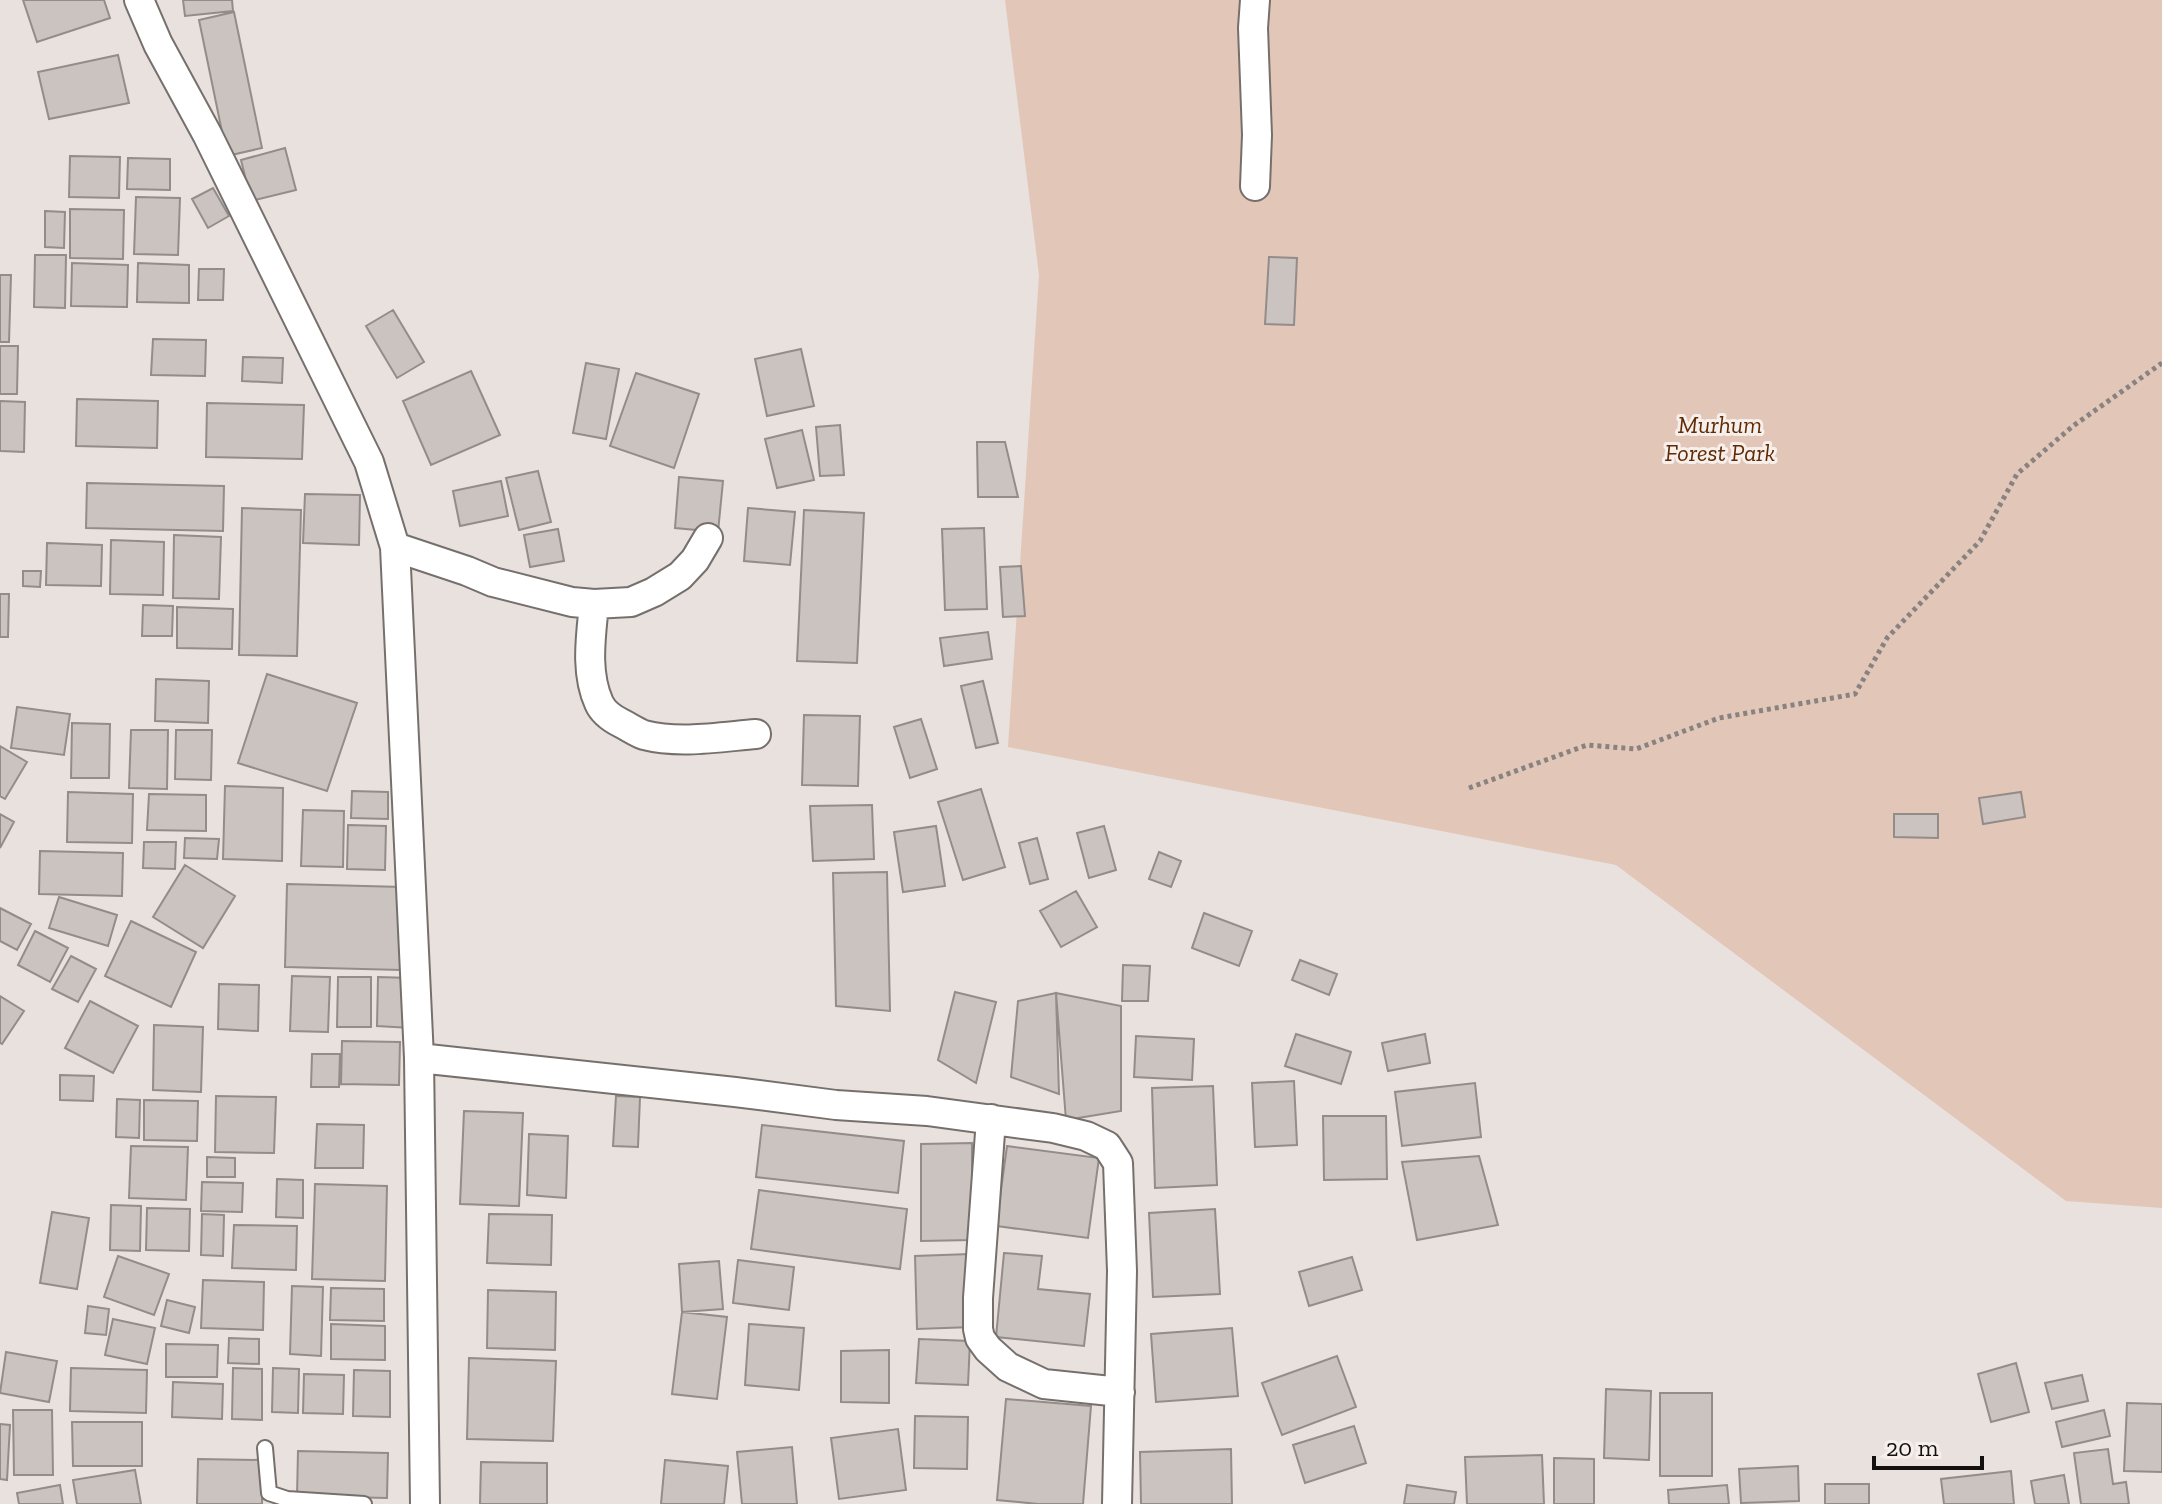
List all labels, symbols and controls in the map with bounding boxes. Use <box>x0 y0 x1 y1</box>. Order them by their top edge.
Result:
park label: Murhum Forest Park <box>1665 410 1776 467</box>
scale bar <box>1874 1420 1982 1470</box>
text: 20 m <box>1886 1433 1939 1462</box>

